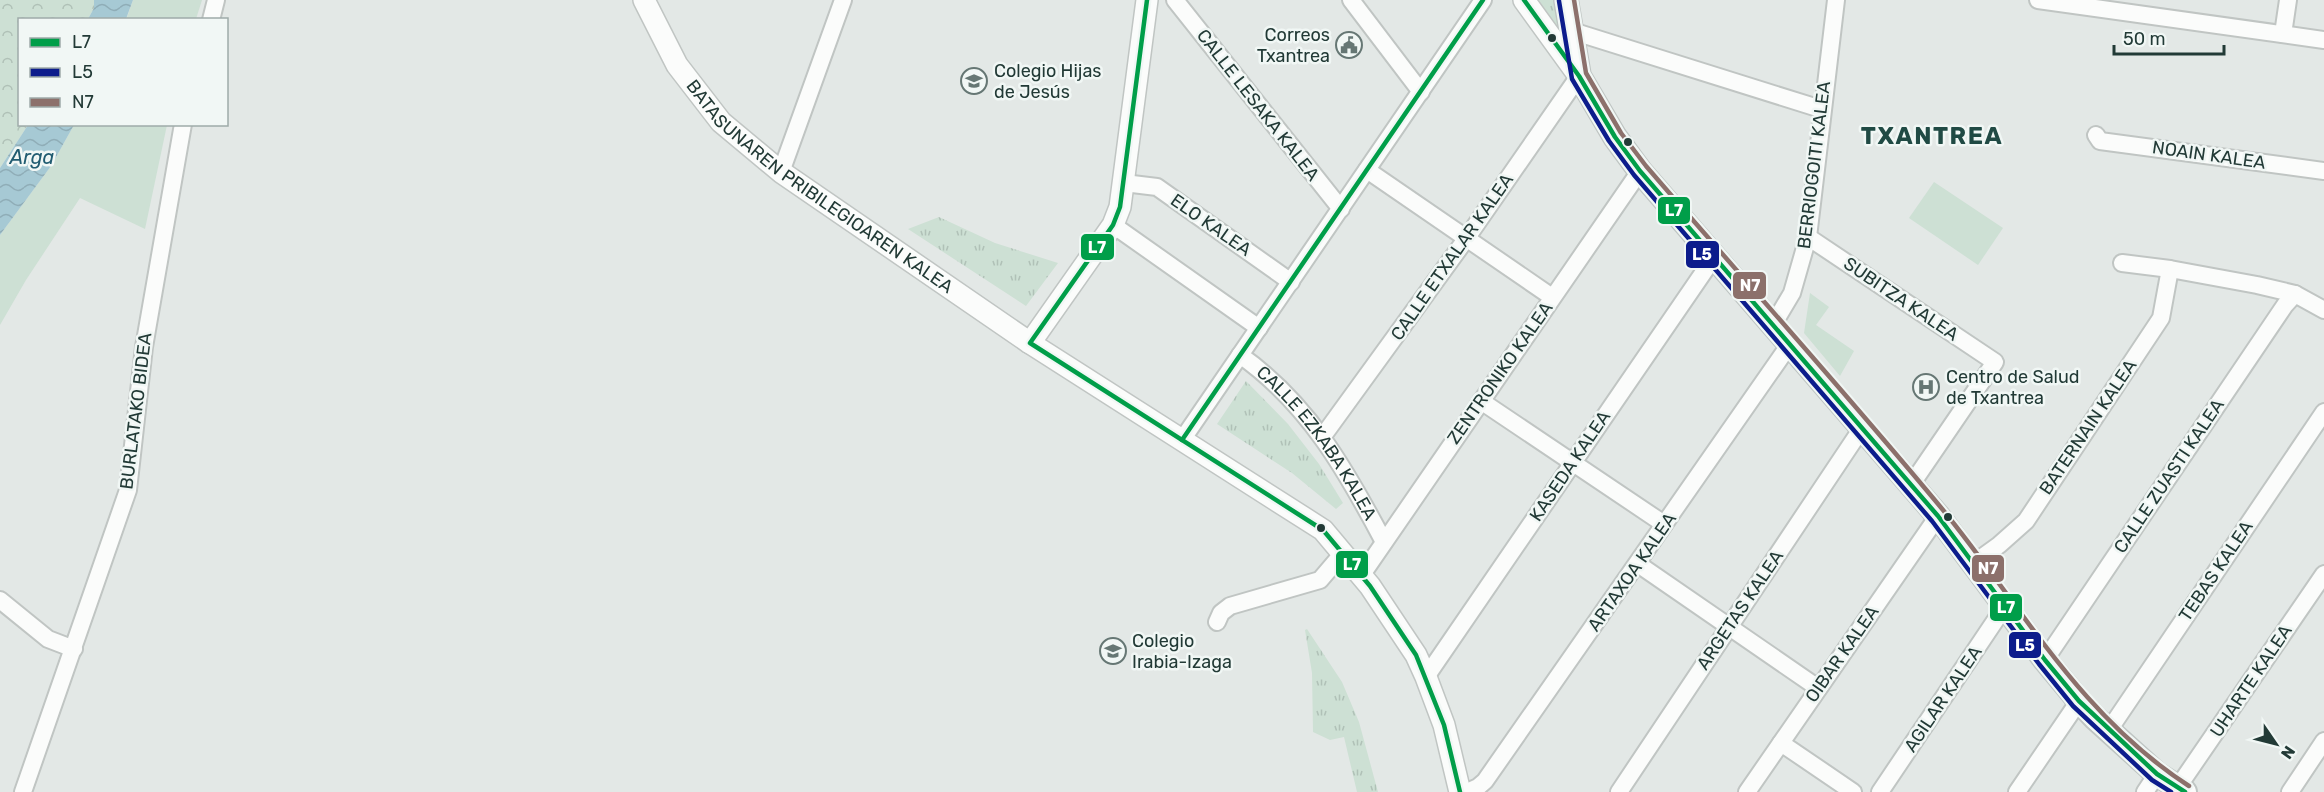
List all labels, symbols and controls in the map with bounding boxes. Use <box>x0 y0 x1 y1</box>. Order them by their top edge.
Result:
legend <box>18 18 228 126</box>
scale bar <box>2114 18 2224 56</box>
place label: Correos Txantrea <box>1257 24 1330 67</box>
street label: CALLE LESAKA KALEA <box>1192 25 1324 185</box>
text: 50 m <box>2123 28 2166 50</box>
public building icon: Correos Txantrea <box>1334 30 1364 60</box>
text: L7 <box>72 31 91 53</box>
unlabelled marker <box>1546 32 1558 44</box>
place label: Colegio Hijas de Jesús <box>994 60 1102 103</box>
text: L5 <box>72 61 93 83</box>
school or university icon: Colegio Hijas de Jesús <box>959 66 989 96</box>
street label: BATASUNAREN PRIBILEGIOAREN KALEA <box>682 75 957 298</box>
street label: BERRIOGOITI KALEA <box>1793 80 1835 250</box>
text: N7 <box>72 91 94 113</box>
district label: TXANTREA <box>1861 122 2003 150</box>
unlabelled marker <box>1622 136 1634 148</box>
street label: NOAIN KALEA <box>2151 136 2267 174</box>
water label: Arga <box>9 145 55 169</box>
street label: CALLE ETXALAR KALEA <box>1386 169 1518 345</box>
street label: ELO KALEA <box>1166 189 1256 261</box>
line badge: L7 <box>1657 196 1691 225</box>
text: L7 <box>1665 201 1683 220</box>
line badge: L7 <box>1080 233 1115 261</box>
text: L7 <box>1088 238 1106 257</box>
line badge: L5 <box>1685 240 1720 269</box>
text: L5 <box>1692 245 1712 264</box>
street label: SUBITZA KALEA <box>1839 252 1963 346</box>
line badge: N7 <box>1732 271 1767 300</box>
text: N7 <box>1740 276 1760 295</box>
street label: ZENTRONIKO KALEA <box>1443 298 1557 448</box>
street label: BURLATAKO BIDEA <box>115 331 157 491</box>
street label: BATERNAIN KALEA <box>2035 355 2141 499</box>
street label: CALLE EZKABA KALEA <box>1252 361 1381 524</box>
place label: Centro de Salud de Txantrea <box>1946 366 2080 409</box>
hospital icon: Centro de Salud de Txantrea <box>1911 372 1941 402</box>
street label: CALLE ZUASTI KALEA <box>2109 395 2229 557</box>
street label: KASEDA KALEA <box>1525 406 1615 526</box>
street label: ARTAXOA KALEA <box>1583 508 1681 636</box>
unlabelled marker <box>1942 511 1954 523</box>
street label: TEBAS KALEA <box>2174 516 2258 626</box>
unlabelled marker <box>1315 522 1327 534</box>
street label: ARGETAS KALEA <box>1692 546 1788 674</box>
line badge: L7 <box>1335 550 1369 579</box>
line badge: N7 <box>1971 554 2005 583</box>
text: L7 <box>1343 555 1361 574</box>
text: N7 <box>1978 559 1998 578</box>
line badge: L7 <box>1989 593 2023 622</box>
text: L7 <box>1997 598 2015 617</box>
street label: OIBAR KALEA <box>1801 601 1883 707</box>
street label: UHARTE KALEA <box>2205 621 2297 741</box>
place label: Colegio Irabia-Izaga <box>1132 630 1232 673</box>
line badge: L5 <box>2008 631 2042 659</box>
school or university icon: Colegio Irabia-Izaga <box>1098 636 1128 666</box>
text: L5 <box>2015 636 2035 655</box>
street label: AGILAR KALEA <box>1899 642 1987 756</box>
north arrow <box>2246 714 2306 774</box>
text: N <box>2277 742 2299 762</box>

